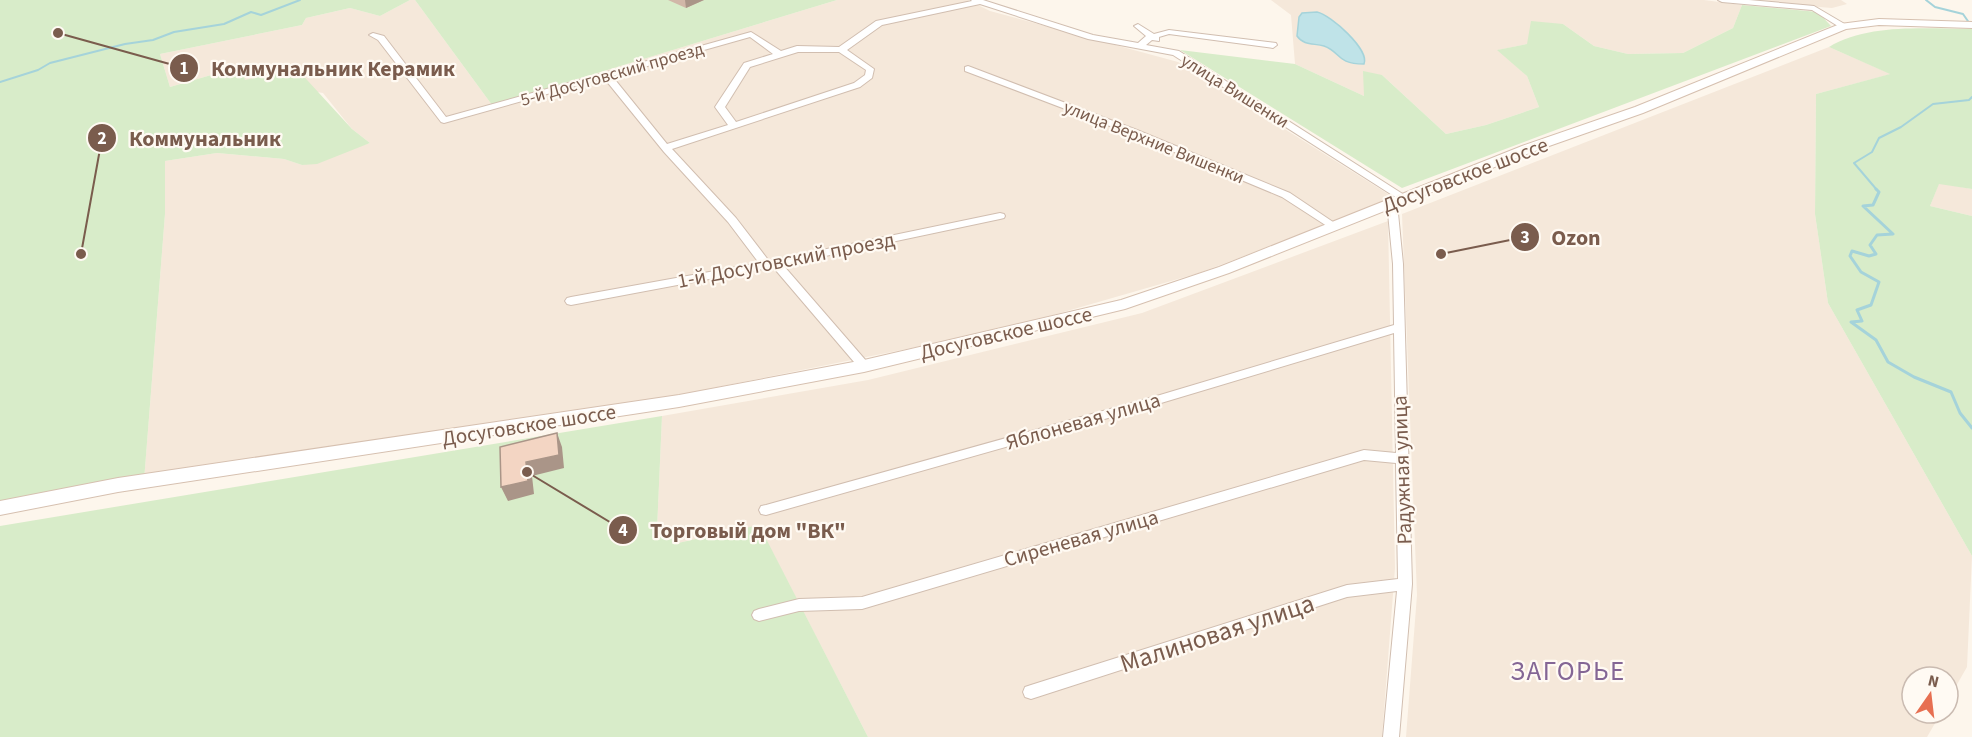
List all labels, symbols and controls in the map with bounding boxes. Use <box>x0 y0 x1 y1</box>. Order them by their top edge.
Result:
street label: 5-й Досуговский проезд <box>518 36 707 113</box>
callout: Коммунальник Керамик <box>169 48 467 88</box>
street label: улица Вишенки <box>1176 48 1294 135</box>
text: Коммунальник Керамик <box>211 53 455 85</box>
text: 1 <box>179 56 189 81</box>
street label: улица Верхние Вишенки <box>1060 95 1248 190</box>
callout: Коммунальник <box>87 118 293 158</box>
text: Коммунальник <box>129 123 281 155</box>
text: 2 <box>97 126 107 151</box>
street label: Досуговское шоссе <box>1378 130 1552 220</box>
callout: Ozon <box>1510 217 1613 257</box>
text: Ozon <box>1551 222 1601 254</box>
street label: 1-й Досуговский проезд <box>675 224 897 296</box>
text: 3 <box>1520 225 1530 250</box>
street label: Досуговское шоссе <box>917 299 1095 367</box>
street label: Яблоневая улица <box>1002 385 1164 457</box>
street label: Радужная улица <box>1384 395 1420 545</box>
street label: Досуговское шоссе <box>440 396 618 454</box>
street label: Сиреневая улица <box>1000 502 1162 574</box>
callout: Торговый дом "ВК" <box>608 510 858 550</box>
text: Торговый дом "ВК" <box>650 515 846 547</box>
text: 4 <box>618 518 628 543</box>
street label: Малиновая улица <box>1115 585 1319 682</box>
district label: ЗАГОРЬЕ <box>1510 652 1626 691</box>
north arrow <box>1900 665 1960 725</box>
text: N <box>1926 669 1941 693</box>

